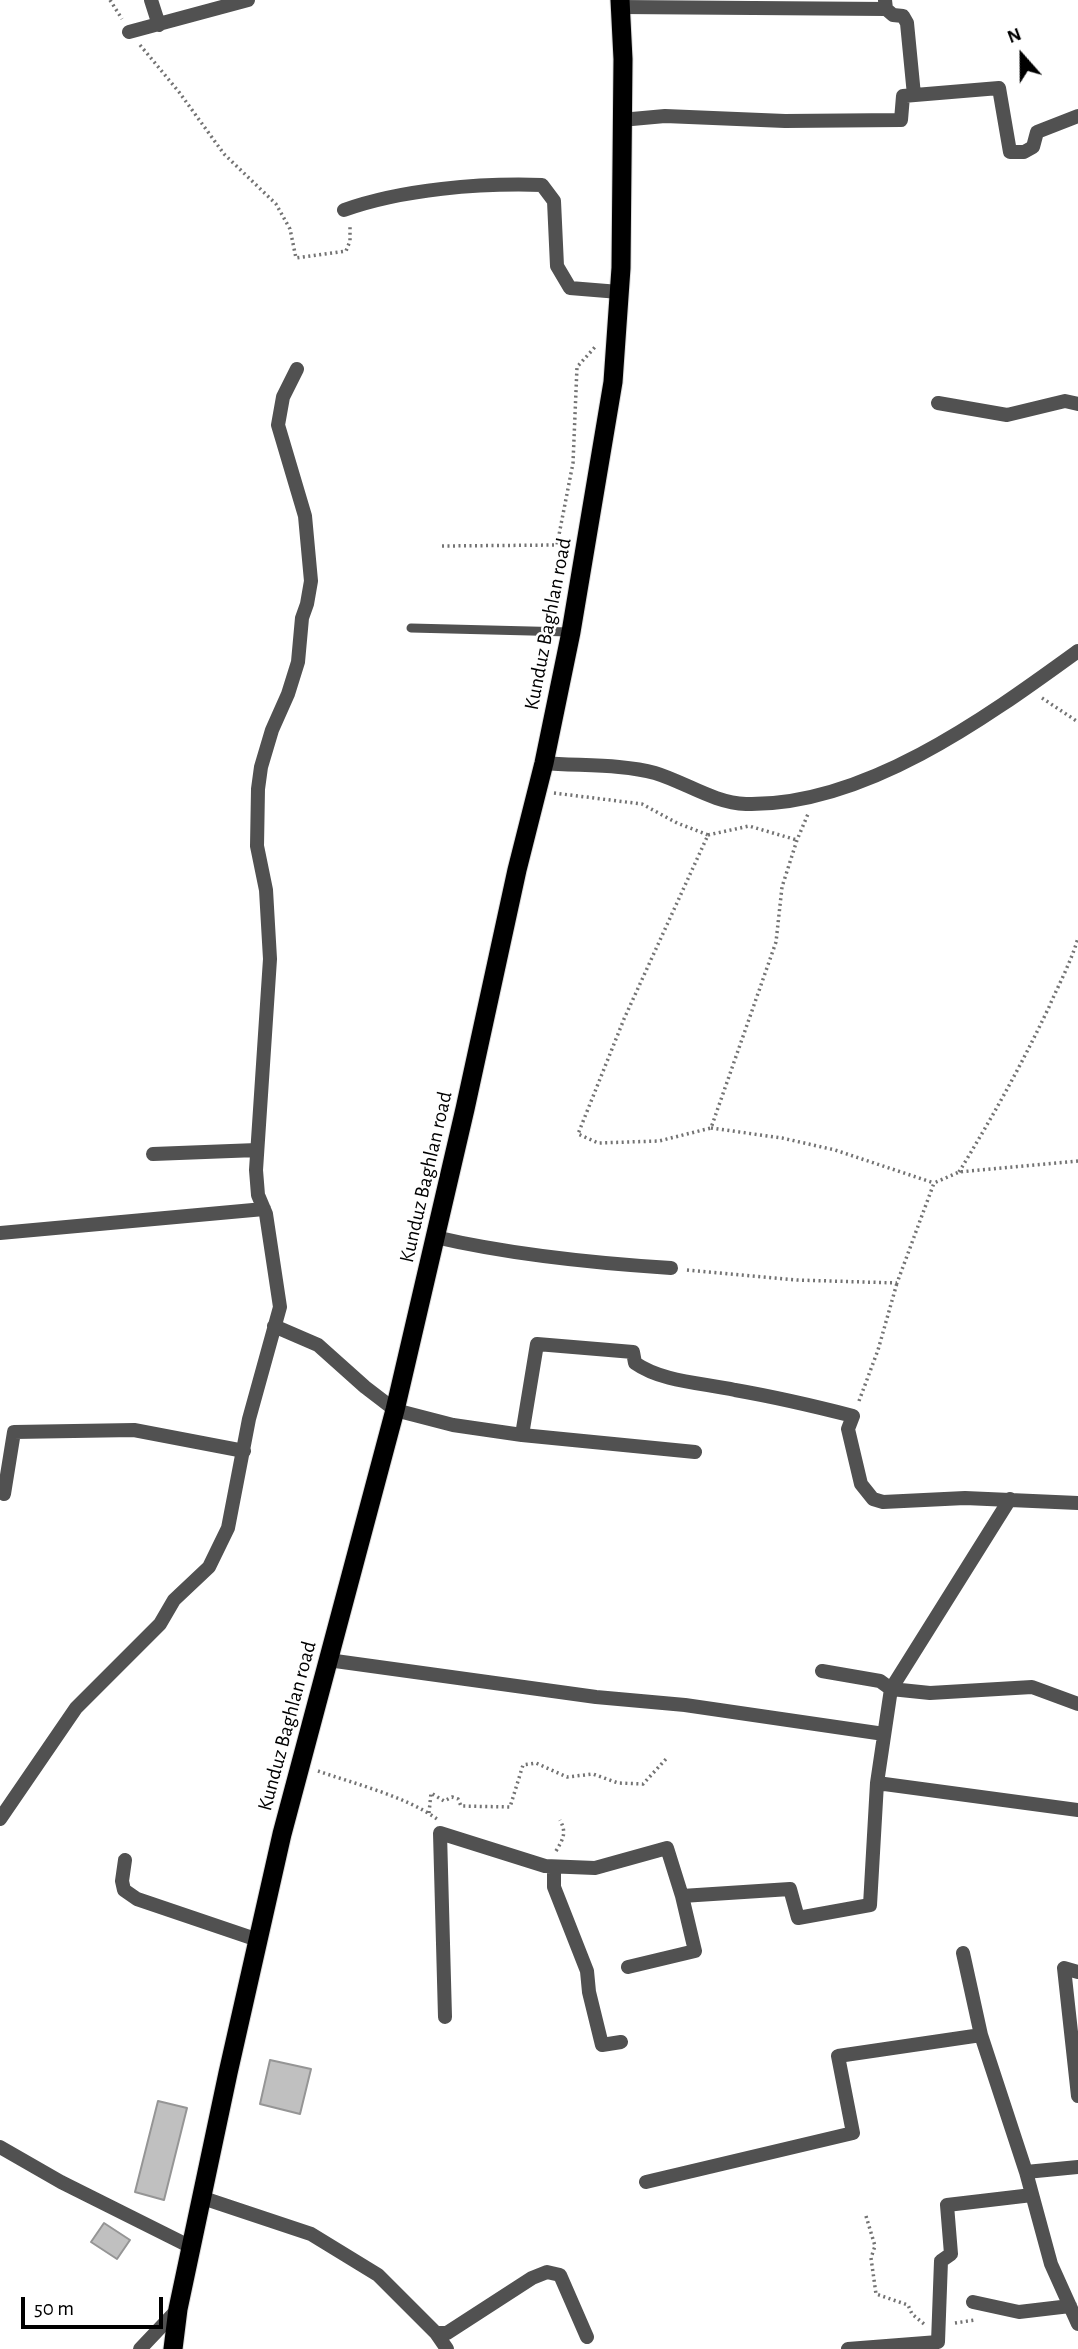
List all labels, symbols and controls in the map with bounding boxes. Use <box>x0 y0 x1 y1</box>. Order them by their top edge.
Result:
north arrow <box>987 21 1057 91</box>
text: N <box>1005 25 1024 47</box>
street label: Kunduz Baghlan road <box>519 536 577 712</box>
street label: Kunduz Baghlan road <box>394 1089 458 1265</box>
street label: Kunduz Baghlan road <box>252 1638 322 1814</box>
scale bar <box>24 2282 166 2326</box>
text: 50 m <box>34 2298 74 2319</box>

